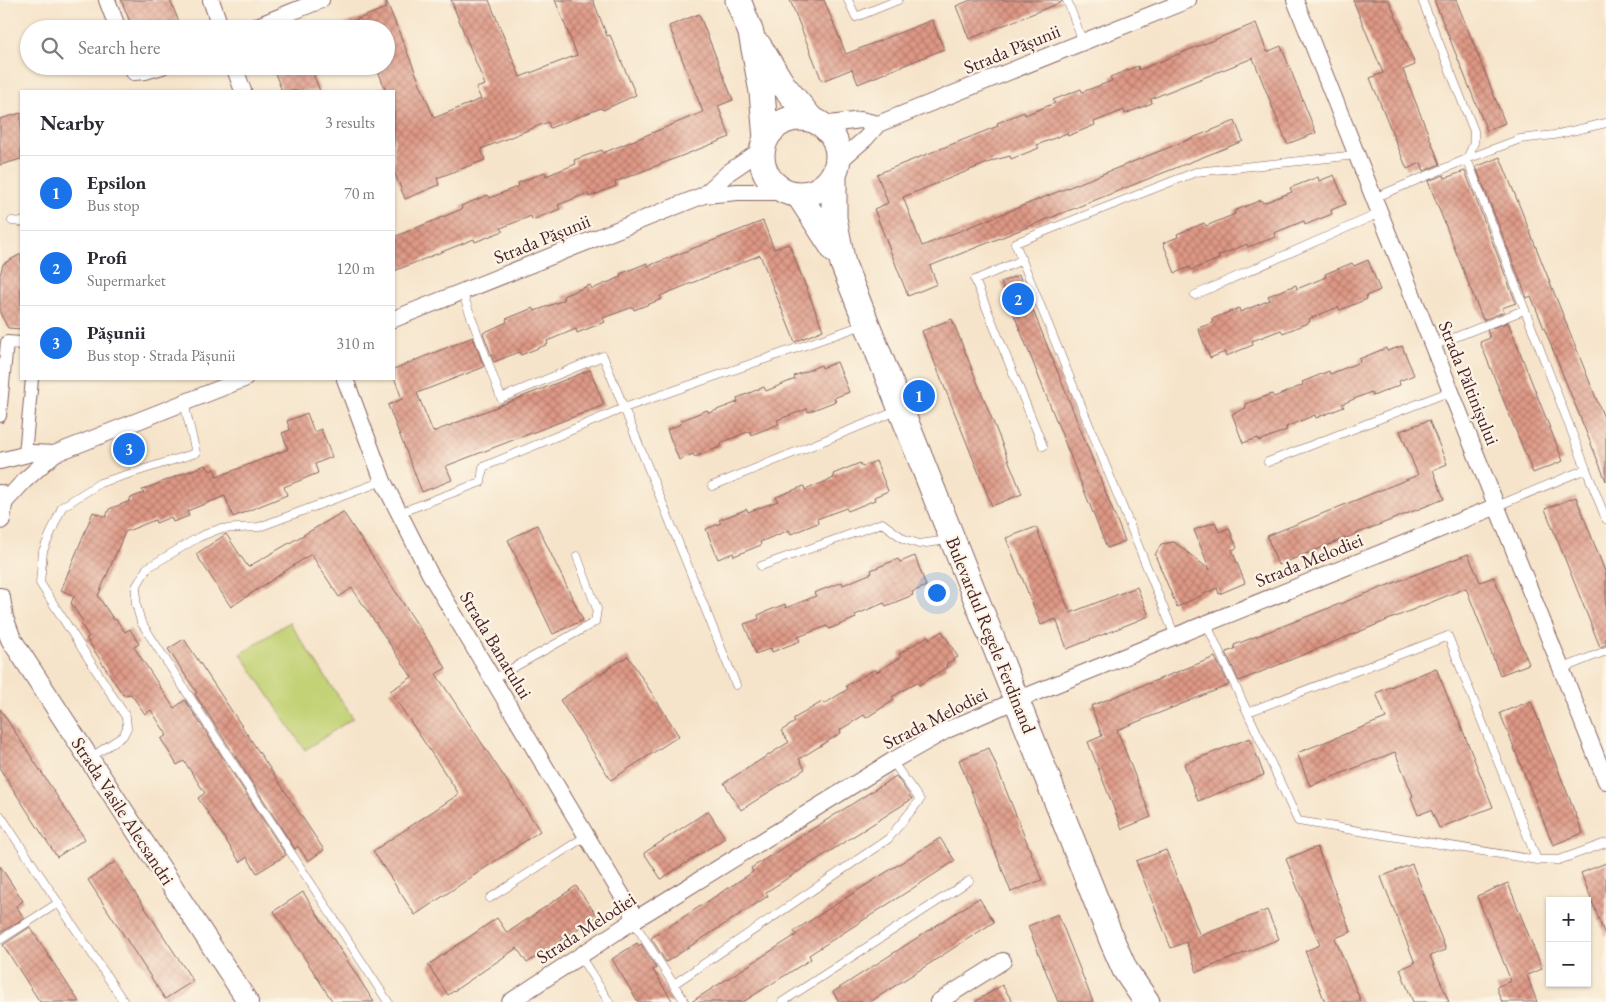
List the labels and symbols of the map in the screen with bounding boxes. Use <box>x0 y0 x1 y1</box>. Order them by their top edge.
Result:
street label: Strada Pășunii <box>960 18 1064 80</box>
street label: Strada Pășunii <box>490 208 594 270</box>
pin: 2 <box>1002 280 1034 318</box>
street label: Strada Păltinișului <box>1433 317 1505 449</box>
pin: 1 <box>903 377 935 415</box>
pin: 3 <box>113 430 145 468</box>
street label: Strada Melodiei <box>1251 527 1367 593</box>
street label: Bulevardul Regele Ferdinand <box>940 533 1042 737</box>
your location <box>924 580 950 606</box>
street label: Strada Banatului <box>454 587 538 704</box>
street label: Strada Melodiei <box>878 681 992 755</box>
street label: Strada Vasile Alecsandri <box>66 732 180 890</box>
street label: Strada Melodiei <box>531 886 641 970</box>

